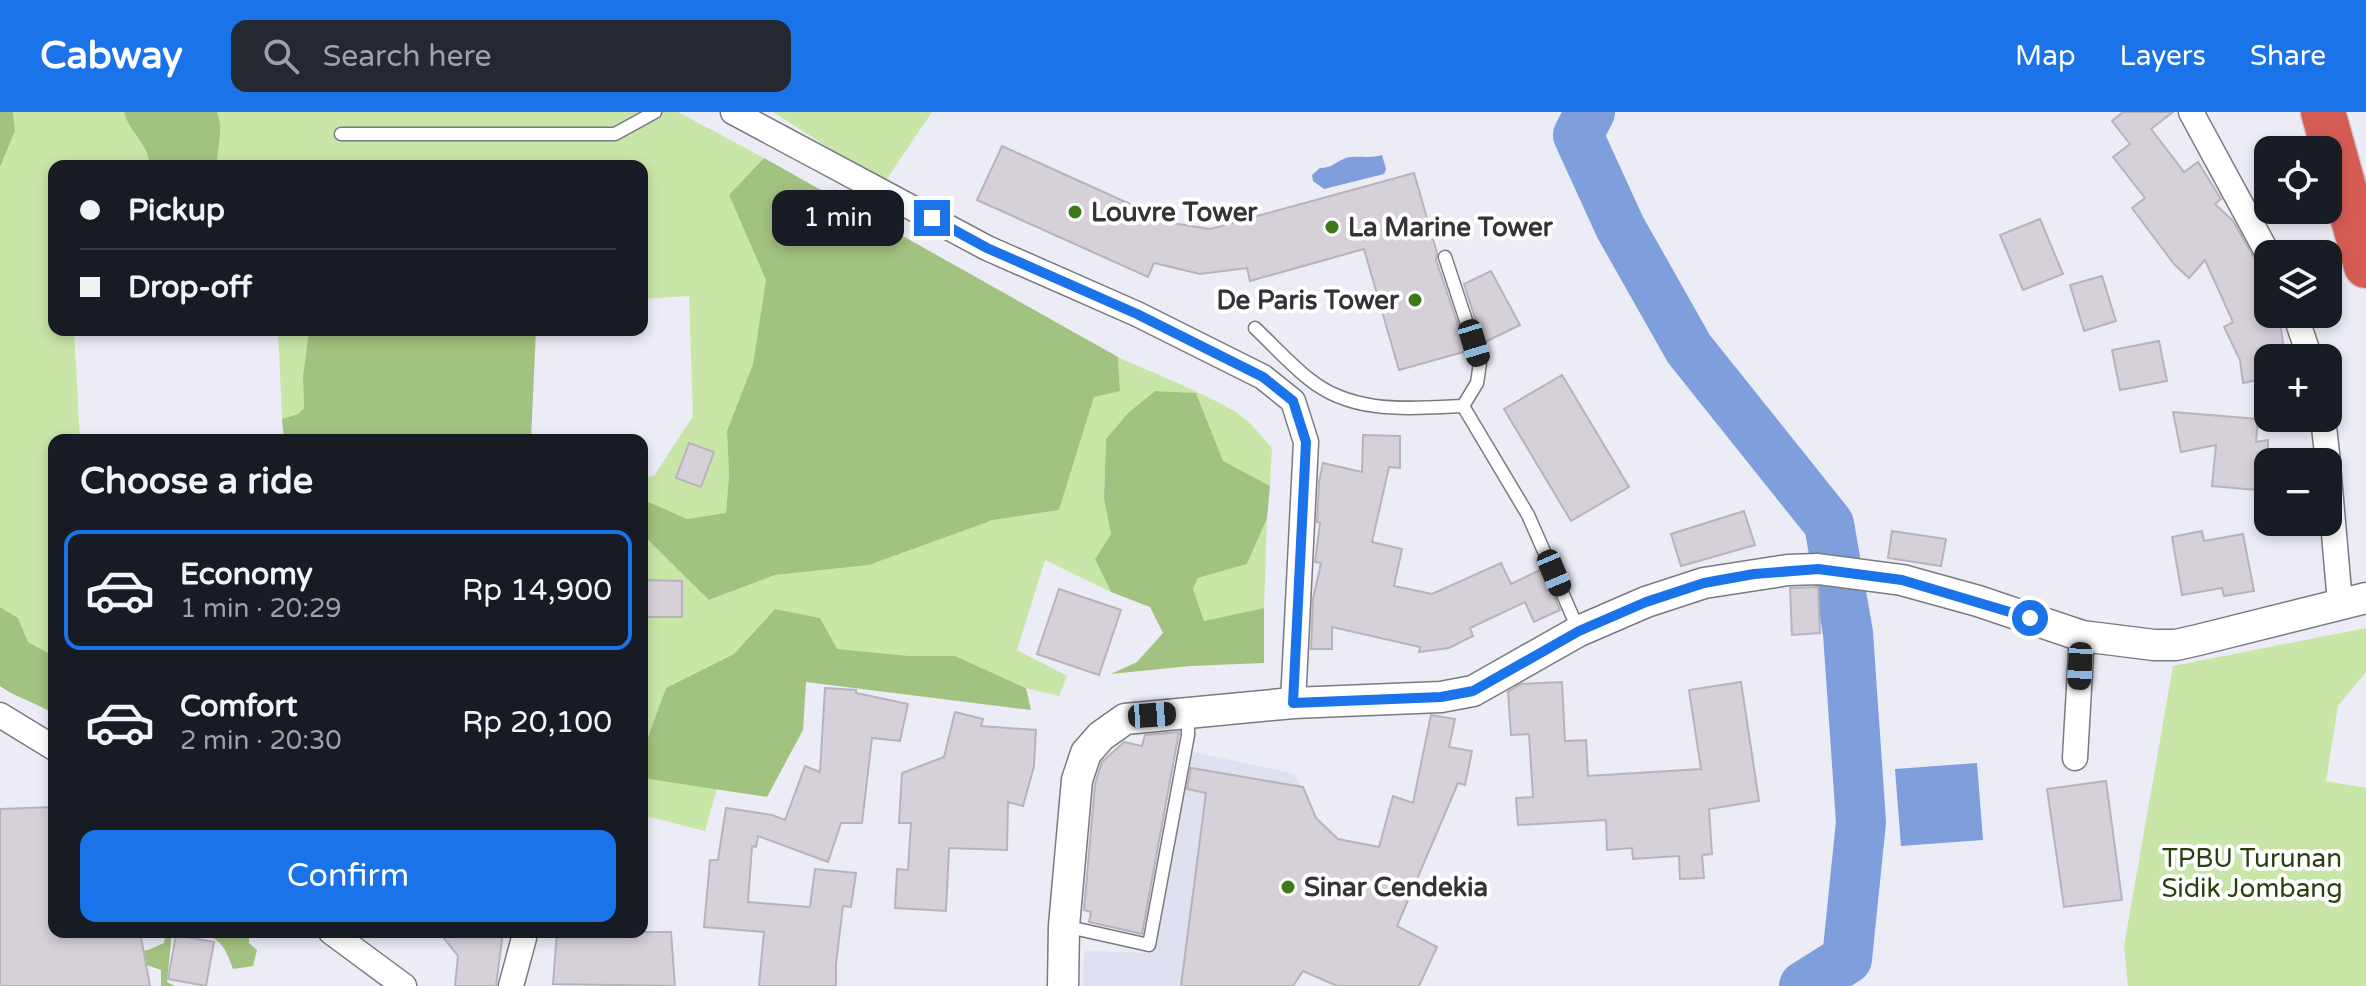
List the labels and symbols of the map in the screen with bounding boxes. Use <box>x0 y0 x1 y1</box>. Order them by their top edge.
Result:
callout: 1 min <box>772 190 904 246</box>
place label: Louvre Tower <box>1091 197 1258 228</box>
route end <box>914 200 950 236</box>
marker: Louvre Tower <box>1066 203 1084 221</box>
place label: La Marine Tower <box>1348 212 1554 243</box>
marker: La Marine Tower <box>1323 218 1341 236</box>
place label: De Paris Tower <box>1217 285 1400 316</box>
marker: De Paris Tower <box>1406 291 1424 309</box>
car <box>1456 317 1492 369</box>
car <box>1534 546 1574 600</box>
route start <box>2012 600 2048 636</box>
car <box>2067 641 2093 691</box>
car <box>1127 701 1177 729</box>
park label: TPBU Turunan Sidik Jombang <box>2161 843 2343 904</box>
place label: Sinar Cendekia <box>1304 872 1488 903</box>
marker: Sinar Cendekia <box>1279 878 1297 896</box>

